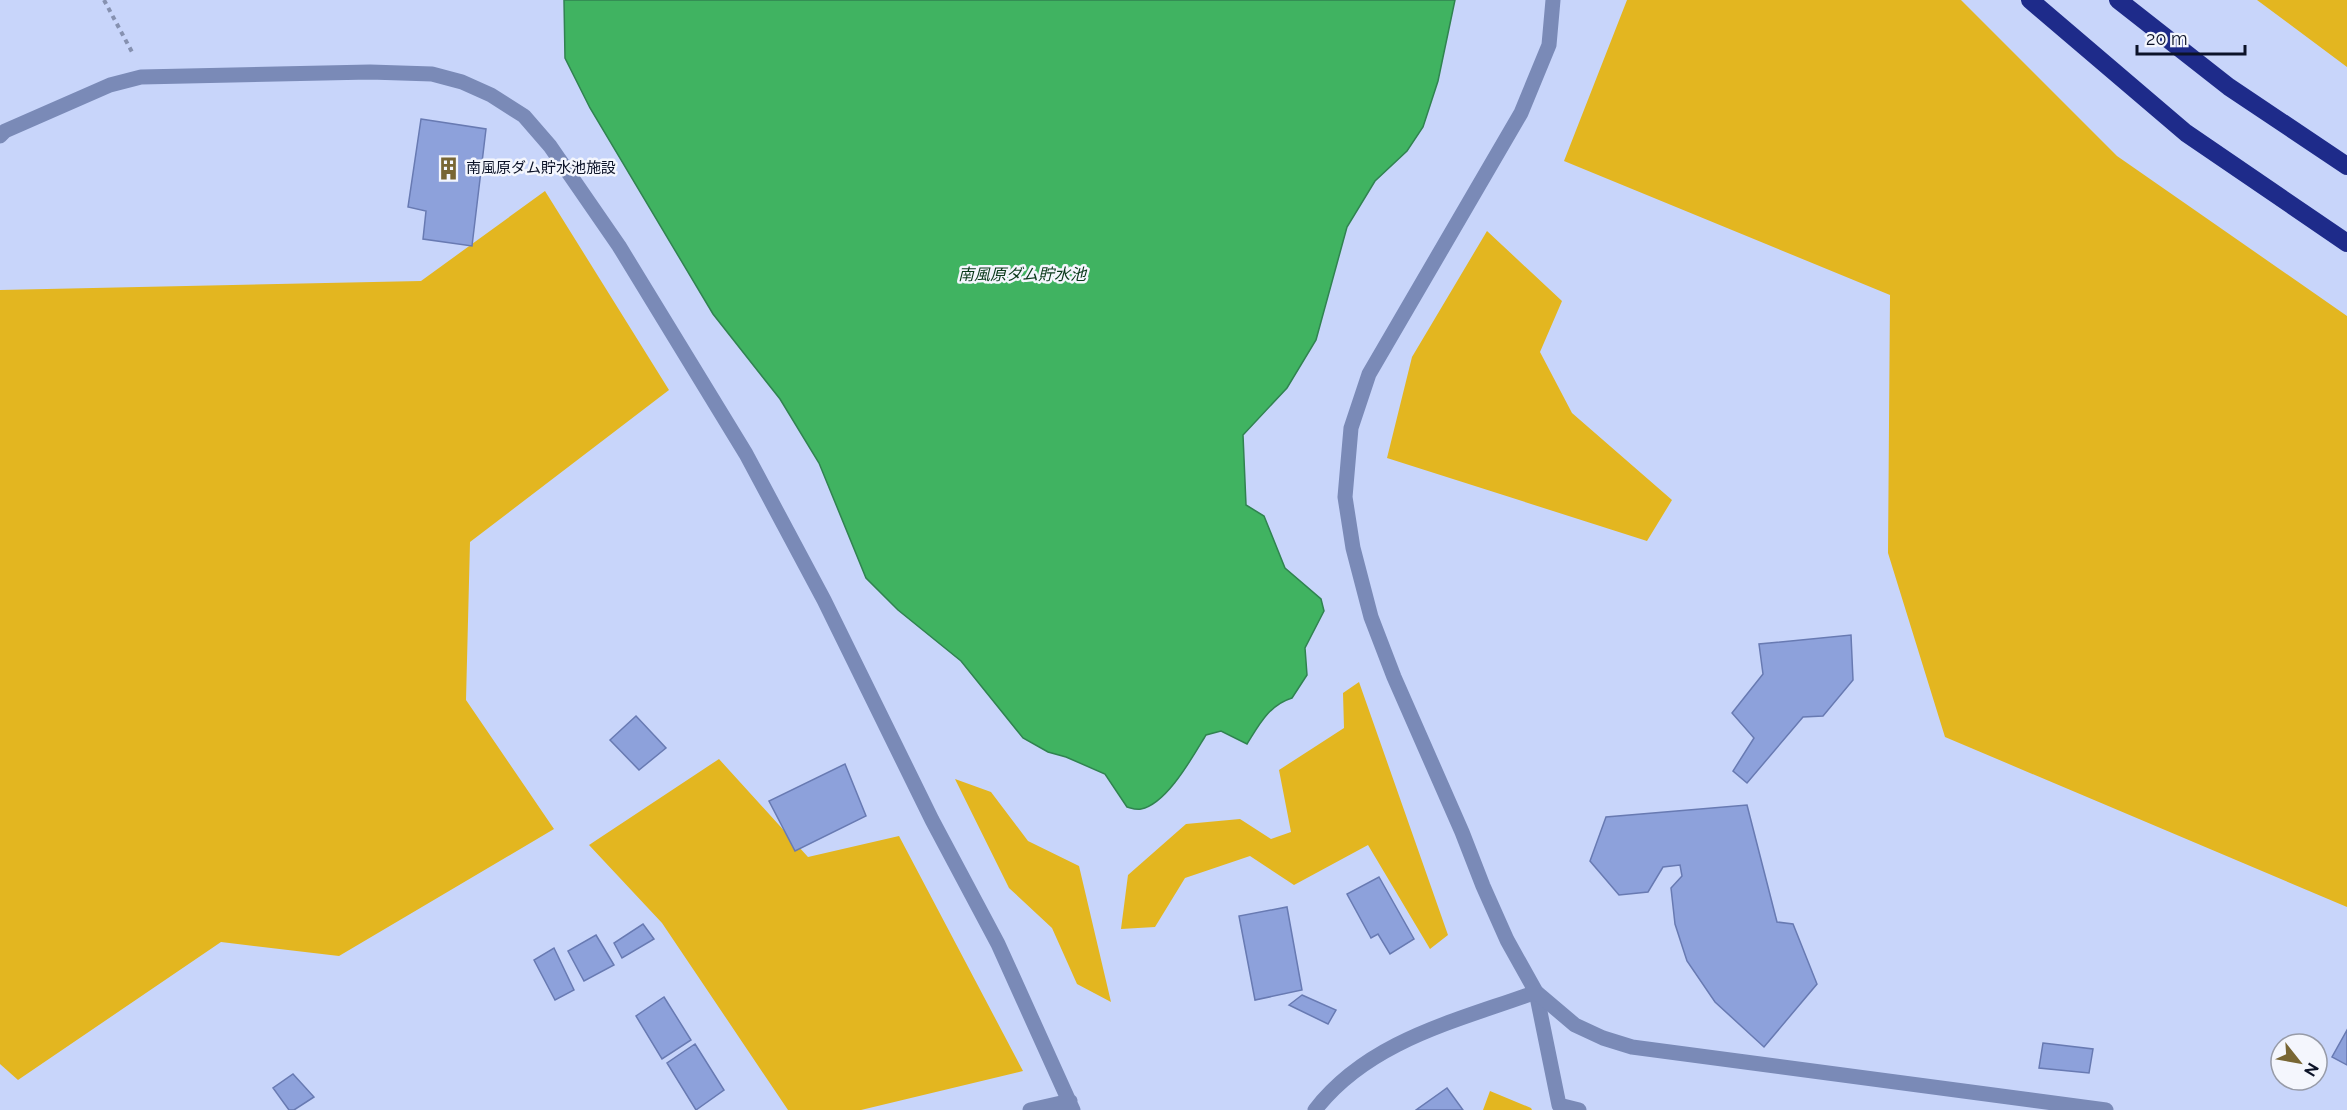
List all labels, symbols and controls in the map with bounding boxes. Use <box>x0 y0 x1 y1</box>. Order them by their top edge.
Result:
scale bar <box>2137 18 2245 56</box>
text: 20 m <box>2146 28 2188 49</box>
building icon: 南風原ダム貯水池施設 <box>435 155 461 181</box>
place label: 南風原ダム貯水池施設 <box>466 159 616 177</box>
water label: 南風原ダム貯水池 <box>958 265 1088 284</box>
north arrow <box>2269 1032 2329 1092</box>
text: N <box>2300 1059 2323 1080</box>

